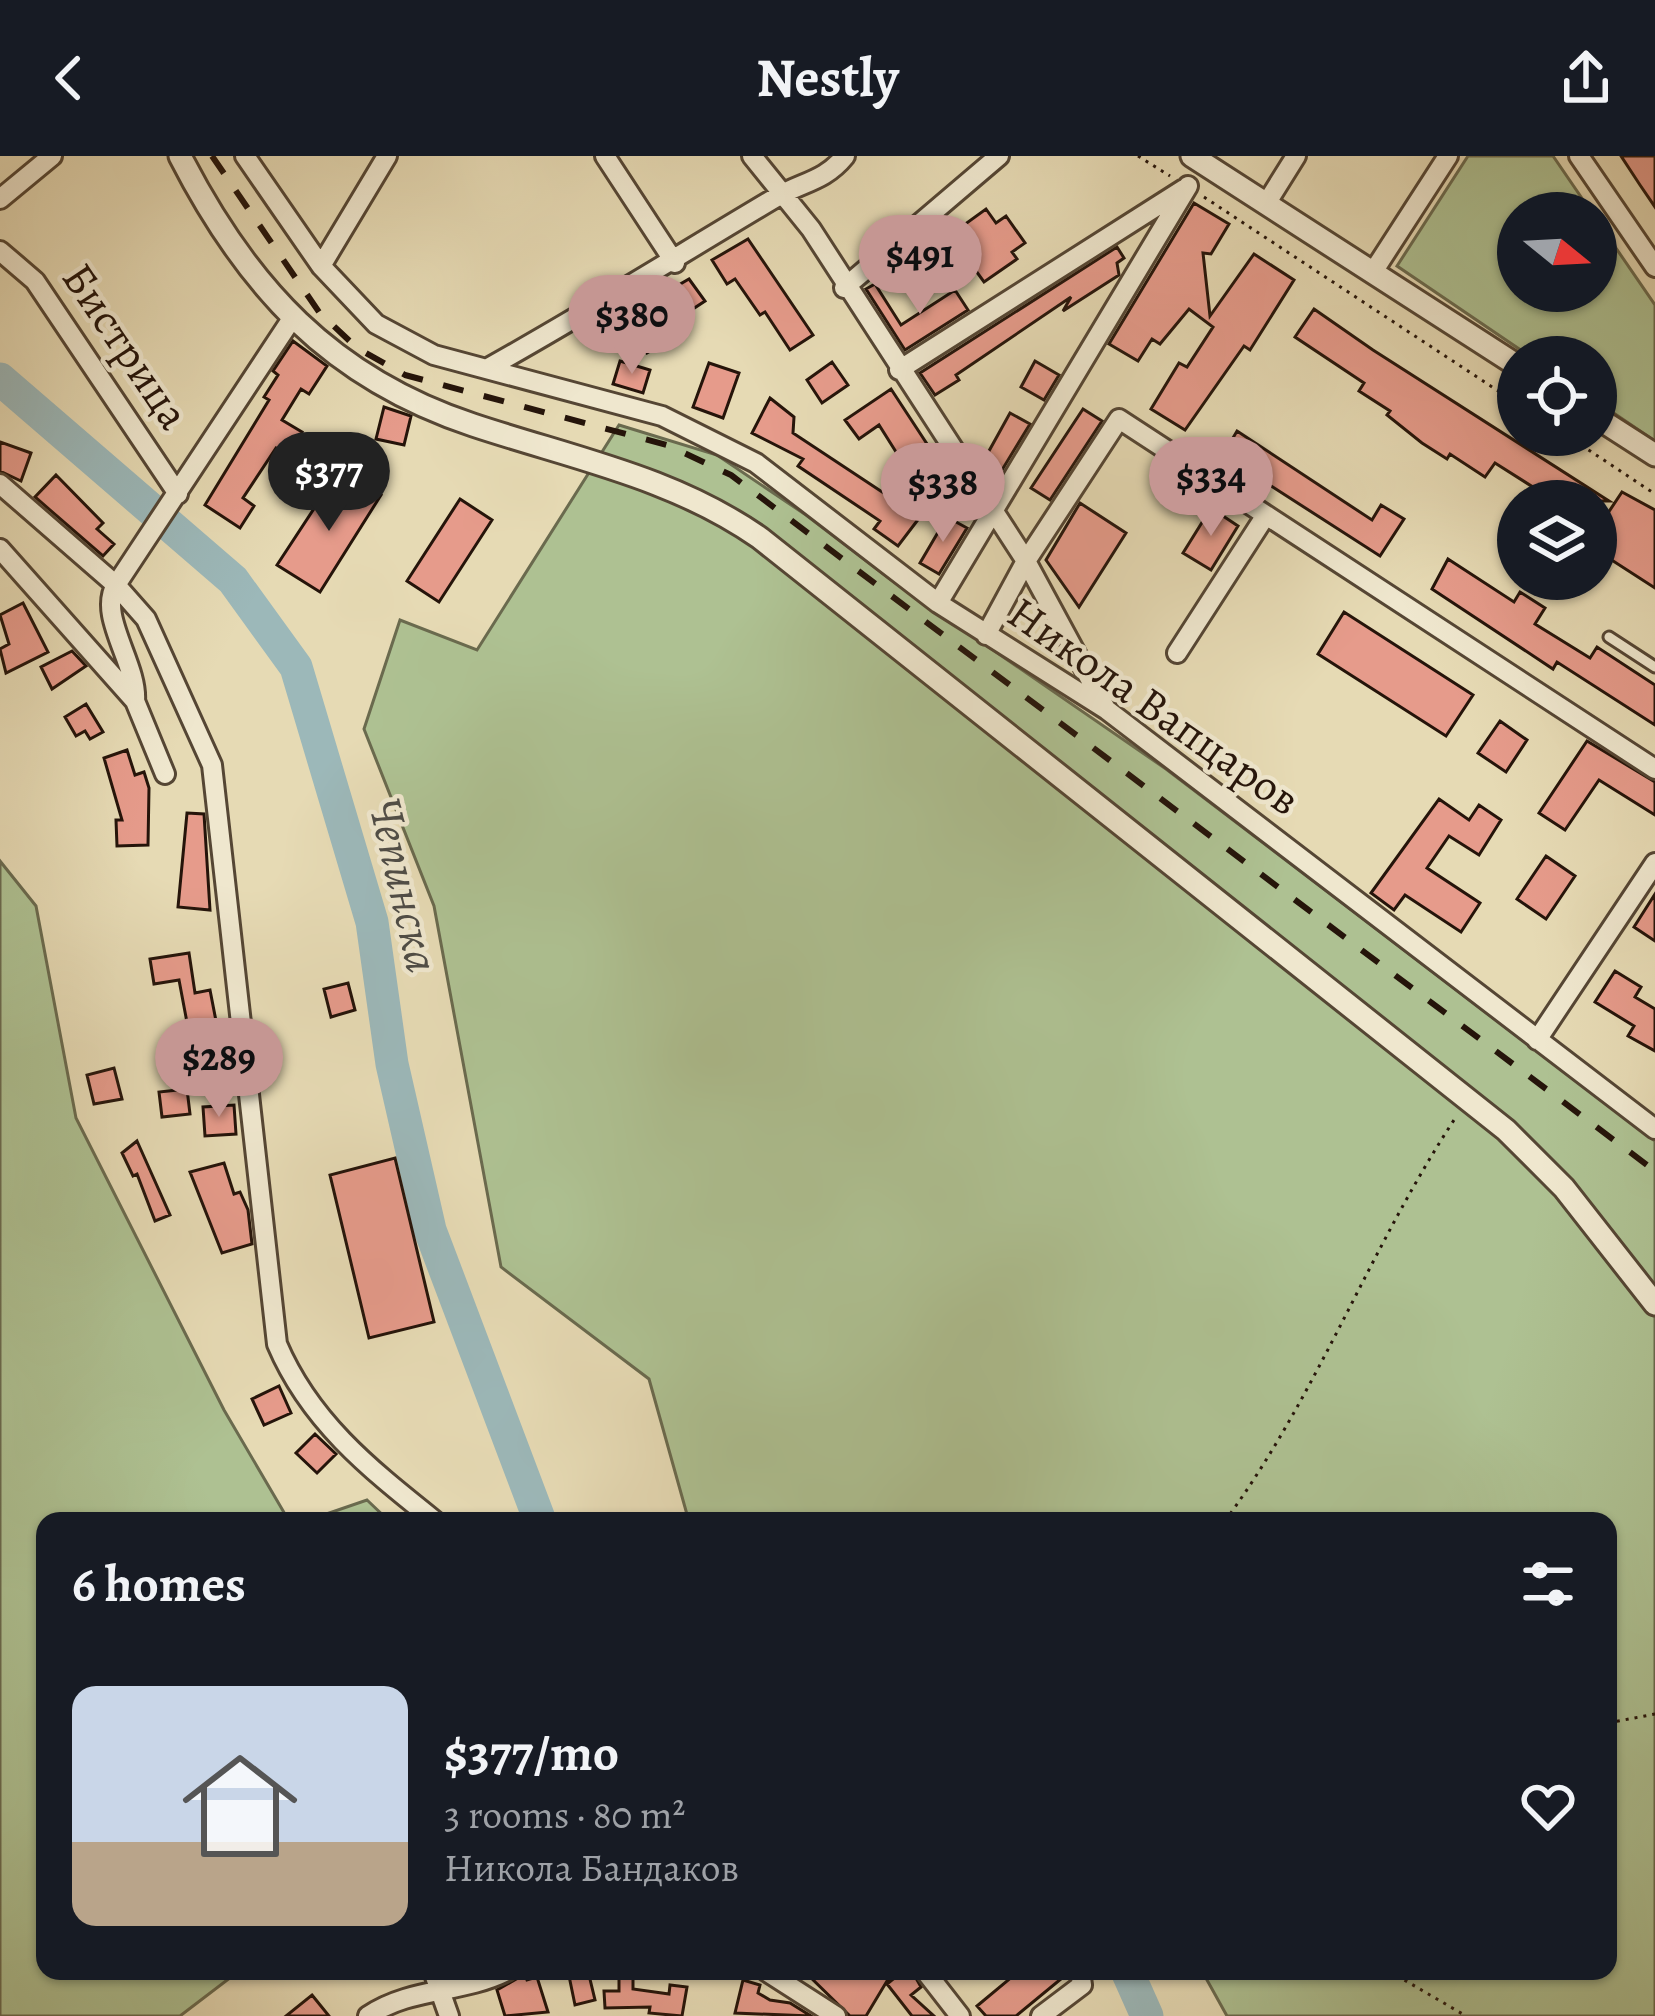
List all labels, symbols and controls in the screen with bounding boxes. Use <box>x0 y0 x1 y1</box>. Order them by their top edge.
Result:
text: Nestly <box>756 41 899 115</box>
icon: back <box>36 45 102 111</box>
icon: share <box>1553 45 1619 111</box>
north arrow <box>1497 192 1617 312</box>
map controls <box>1497 192 1617 600</box>
pin: $491 <box>849 215 991 317</box>
text: $491 <box>886 227 954 280</box>
street label: Бистрица <box>48 251 205 442</box>
pin: $380 <box>561 275 703 377</box>
text: $380 <box>595 287 669 340</box>
button: locate <box>1497 336 1617 456</box>
pin: $377 <box>258 432 400 534</box>
pin: $334 <box>1140 437 1282 539</box>
pin: $338 <box>872 443 1014 545</box>
text: $377 <box>295 444 363 497</box>
text: $334 <box>1176 449 1246 502</box>
text: $338 <box>908 455 978 508</box>
button: layers <box>1497 480 1617 600</box>
street label: Никола Вапцаров <box>995 582 1313 830</box>
water label: Чепинска <box>352 791 456 979</box>
pin: $289 <box>148 1018 290 1120</box>
text: $289 <box>182 1030 256 1083</box>
text: 6 homes <box>72 1549 246 1619</box>
icon: filters <box>1515 1551 1581 1617</box>
text: $377/mo <box>444 1718 619 1788</box>
icon: home <box>168 1734 312 1878</box>
icon: heart <box>1515 1773 1581 1839</box>
text: 3 rooms · 80 m² <box>444 1788 685 1841</box>
text: Никола Бандаков <box>444 1841 739 1894</box>

